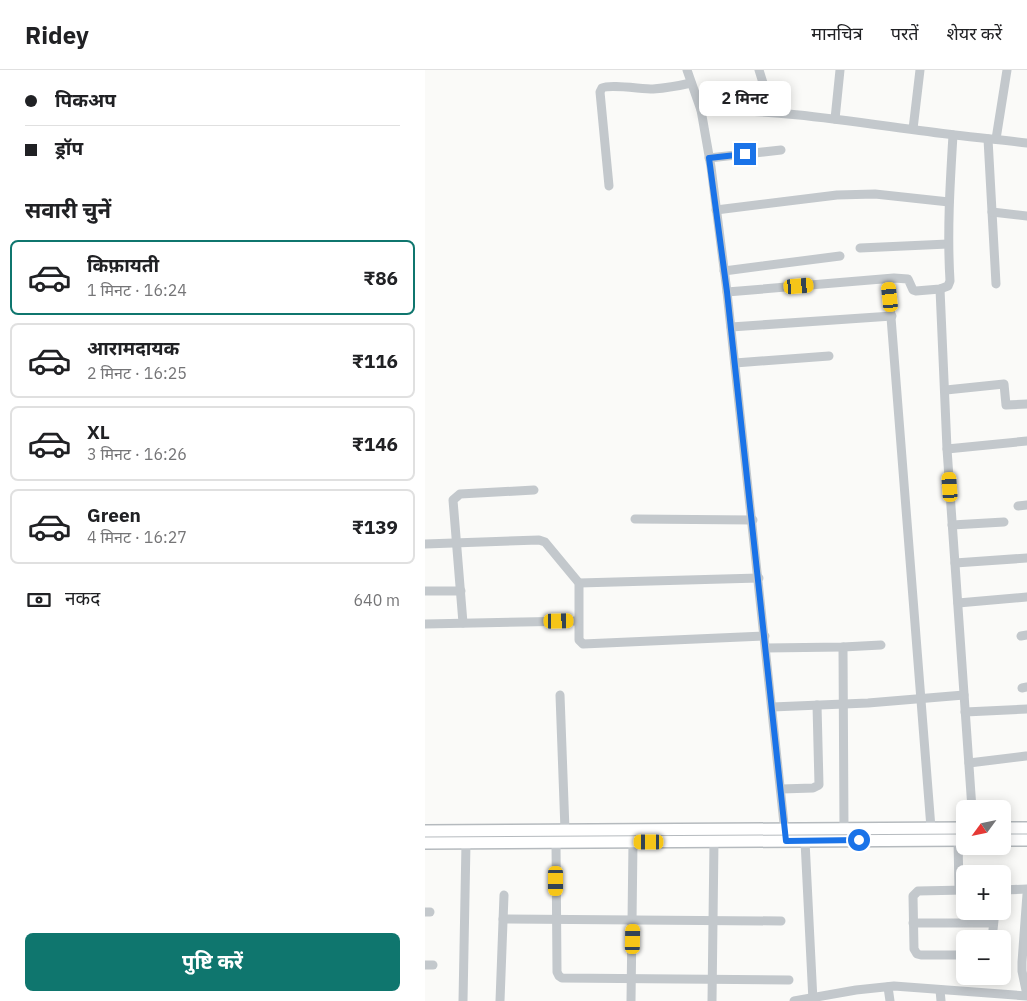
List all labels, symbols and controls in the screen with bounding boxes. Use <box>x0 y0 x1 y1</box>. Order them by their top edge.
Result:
text: Ridey <box>25 19 89 51</box>
text: मानचित्र <box>811 22 863 45</box>
text: परतें <box>891 22 919 45</box>
text: शेयर करें <box>947 22 1002 45</box>
callout: 2 मिनट <box>699 82 791 116</box>
text: पिकअप <box>55 88 116 112</box>
text: 2 मिनट <box>722 88 768 108</box>
text: ड्रॉप <box>55 136 83 160</box>
route end <box>734 143 756 165</box>
text: सवारी चुनें <box>25 195 111 224</box>
text: किफ़ायती <box>87 253 159 277</box>
icon: car <box>27 255 72 300</box>
text: ₹86 <box>363 266 398 290</box>
car <box>783 277 814 295</box>
text: 1 मिनट · 16:24 <box>87 280 187 300</box>
car <box>880 281 899 313</box>
text: आरामदायक <box>87 336 179 360</box>
icon: car <box>27 338 72 383</box>
text: ₹116 <box>352 349 398 373</box>
text: 2 मिनट · 16:25 <box>87 363 187 383</box>
text: XL <box>87 420 110 444</box>
icon: car <box>27 421 72 466</box>
text: ₹146 <box>352 432 398 456</box>
text: 3 मिनट · 16:26 <box>87 444 187 464</box>
car <box>941 472 958 502</box>
text: Green <box>87 503 141 527</box>
icon: car <box>27 504 72 549</box>
text: ₹139 <box>352 515 398 539</box>
text: 4 मिनट · 16:27 <box>87 527 187 547</box>
icon: cash <box>25 586 53 614</box>
text: नकद <box>65 586 100 610</box>
text: 640 m <box>353 590 400 610</box>
car <box>543 613 574 629</box>
north arrow <box>956 800 1011 855</box>
map controls <box>956 800 1011 985</box>
route start <box>848 829 870 851</box>
car <box>634 835 664 850</box>
button: + <box>956 865 1011 920</box>
car <box>548 866 563 896</box>
car <box>625 924 640 954</box>
button: − <box>956 930 1011 985</box>
button: पुष्टि करें <box>25 933 400 991</box>

